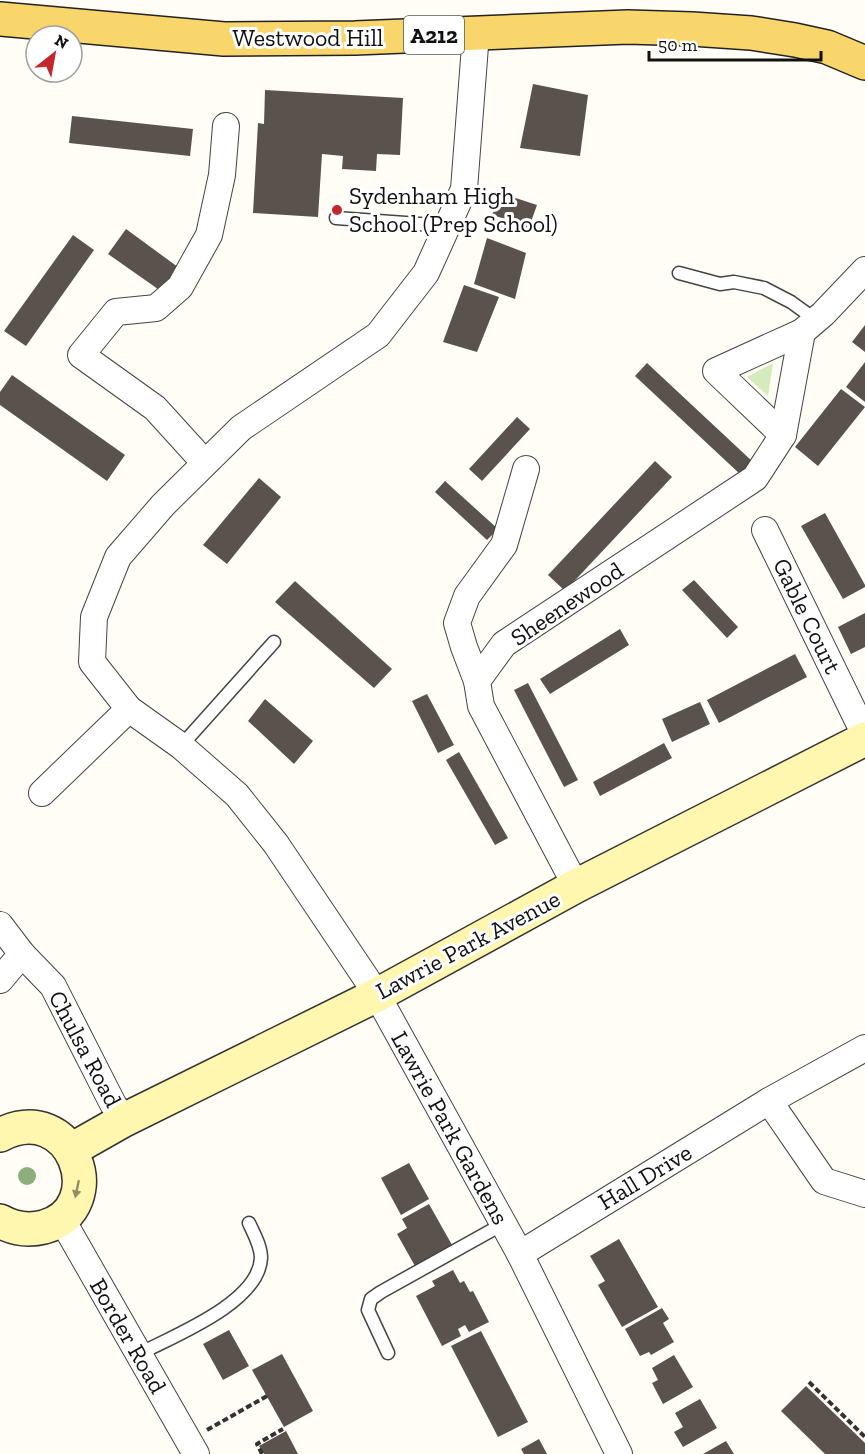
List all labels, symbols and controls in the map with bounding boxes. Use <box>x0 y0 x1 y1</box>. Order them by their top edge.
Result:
road number: A212 <box>404 16 464 54</box>
street label: Westwood Hill <box>233 23 383 52</box>
north arrow <box>24 24 84 84</box>
scale bar <box>649 24 822 62</box>
text: N <box>51 30 72 53</box>
text: 50 m <box>658 34 698 56</box>
place label: Sydenham High School (Prep School) <box>349 181 558 238</box>
marker: Sydenham High School (Prep School) <box>330 203 344 217</box>
street label: Gable Court <box>767 554 848 678</box>
street label: Sheenewood <box>505 555 629 652</box>
street label: Lawrie Park Avenue <box>371 884 565 1005</box>
street label: Chulsa Road <box>43 985 128 1112</box>
street label: Lawrie Park Gardens <box>385 1026 516 1229</box>
street label: Hall Drive <box>593 1137 697 1216</box>
one-way arrow <box>72 1180 81 1199</box>
street label: Border Road <box>84 1273 173 1398</box>

